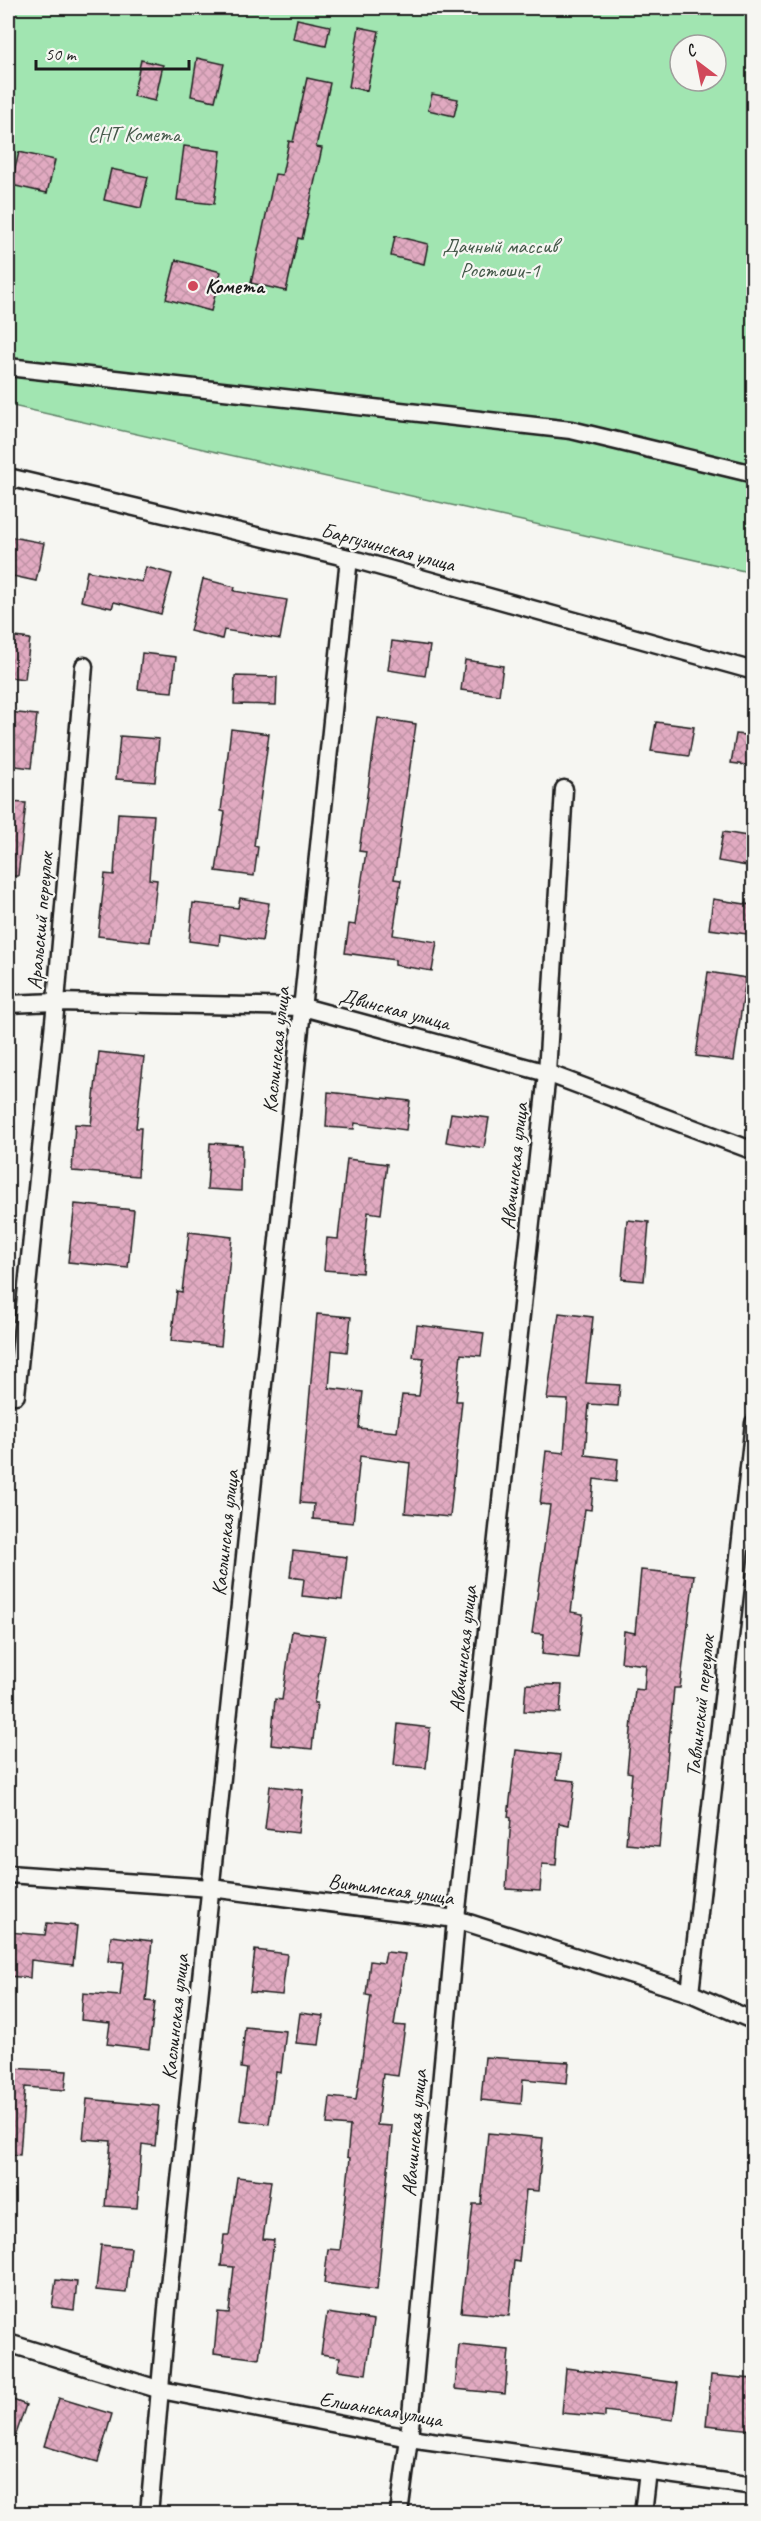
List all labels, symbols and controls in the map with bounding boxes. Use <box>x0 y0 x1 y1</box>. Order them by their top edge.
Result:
scale bar <box>36 33 189 71</box>
north arrow <box>668 33 728 93</box>
text: С <box>682 39 701 62</box>
text: 50 m <box>45 43 78 65</box>
park label: СНТ Комета <box>88 121 183 147</box>
park label: Дачный массив Ростоши-1 <box>442 233 562 283</box>
place label: Комета <box>205 273 266 299</box>
marker: Комета <box>186 279 200 293</box>
street label: Баргузинская улица <box>318 517 459 578</box>
street label: Аральский переулок <box>21 849 59 991</box>
street label: Двинская улица <box>337 982 455 1037</box>
street label: Каслинская улица <box>256 984 296 1114</box>
street label: Авачинская улица <box>494 1100 534 1231</box>
street label: Каслинская улица <box>205 1467 245 1597</box>
street label: Авачинская улица <box>443 1583 483 1714</box>
street label: Тавлинский переулок <box>680 1632 721 1778</box>
street label: Витимская улица <box>327 1867 457 1911</box>
street label: Каслинская улица <box>155 1951 195 2081</box>
street label: Авачинская улица <box>396 2067 433 2197</box>
street label: Елшанская улица <box>318 2385 447 2433</box>

